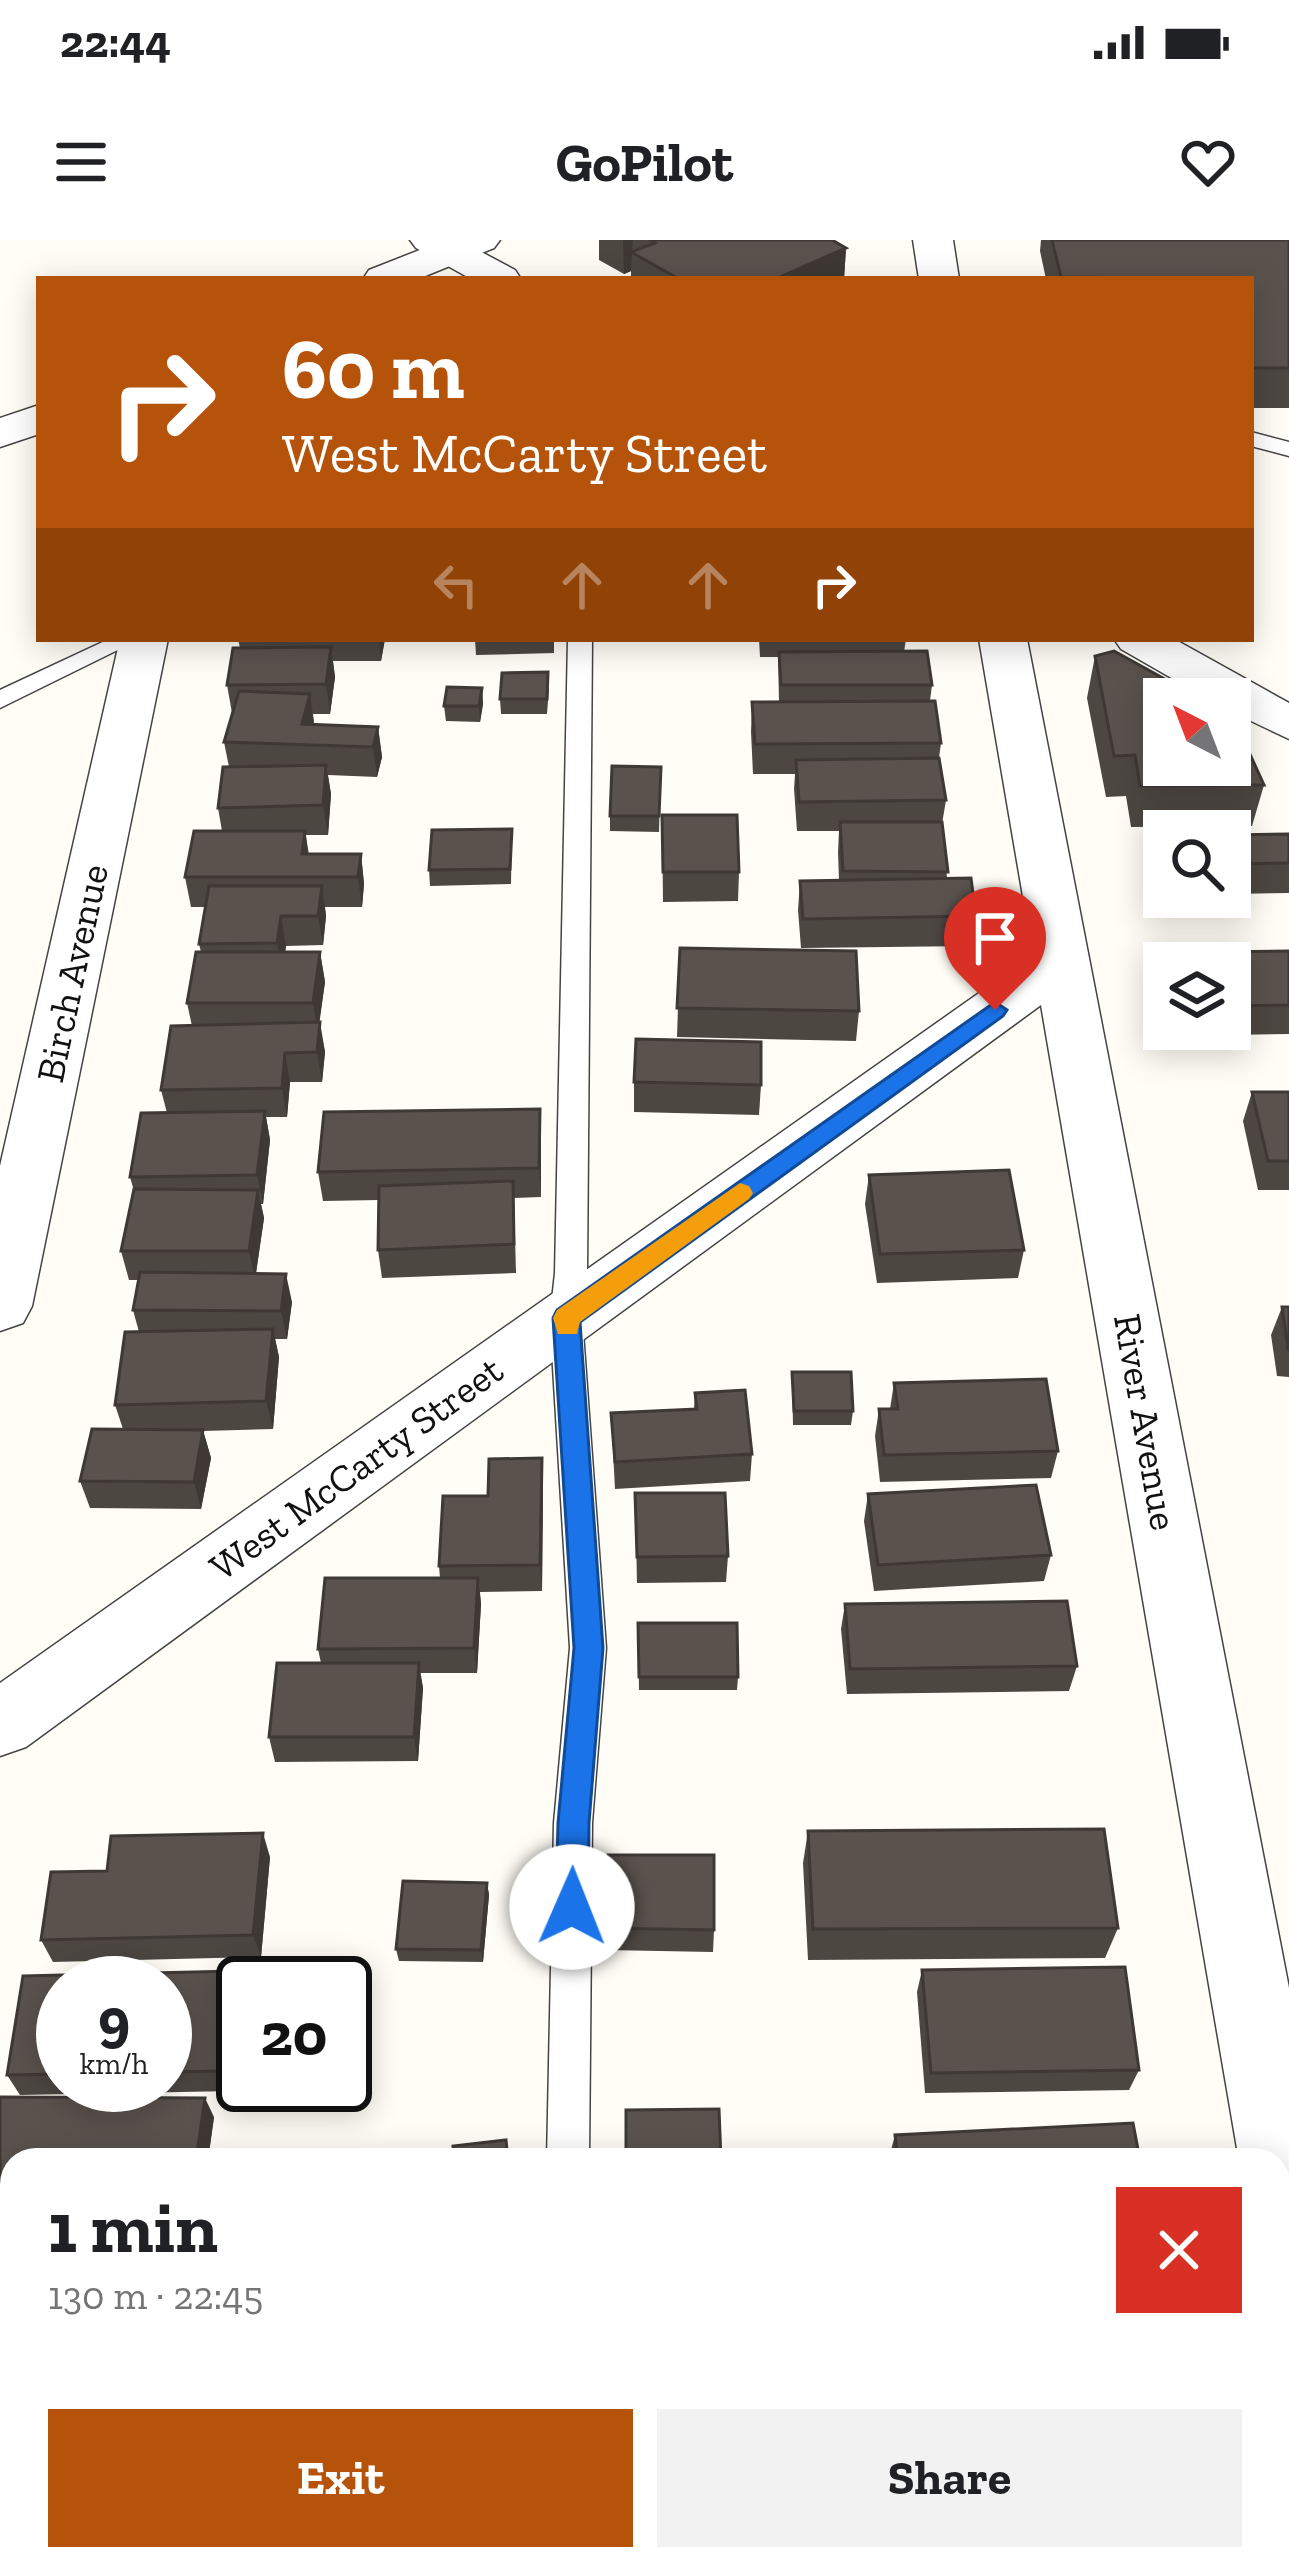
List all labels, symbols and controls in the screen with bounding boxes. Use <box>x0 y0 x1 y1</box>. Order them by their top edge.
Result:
text: 22:44 <box>60 15 171 69</box>
icon: menu <box>48 129 114 195</box>
icon: heart <box>1175 129 1241 195</box>
text: GoPilot <box>556 130 733 195</box>
text: 60 m <box>282 319 465 420</box>
icon: right <box>84 324 240 480</box>
text: West McCarty Street <box>282 421 767 486</box>
icon: left <box>423 552 489 618</box>
icon: ahead <box>549 552 615 618</box>
icon: ahead <box>675 552 741 618</box>
icon: right <box>801 552 867 618</box>
north arrow <box>1143 678 1251 786</box>
map controls <box>1143 678 1251 1050</box>
button: search <box>1143 810 1251 918</box>
street label: Birch Avenue <box>26 860 118 1086</box>
pin <box>944 887 1046 1010</box>
icon: arrive <box>962 905 1028 971</box>
button: layers <box>1143 942 1251 1050</box>
street label: River Avenue <box>1104 1310 1188 1534</box>
street label: West McCarty Street <box>200 1346 512 1590</box>
position arrow <box>509 1844 635 1970</box>
speed limit sign: 20 <box>216 1956 372 2112</box>
text: 9 <box>98 1983 130 2055</box>
text: km/h <box>80 2046 148 2082</box>
text: 1 min <box>48 2184 218 2270</box>
button: close <box>1116 2187 1242 2313</box>
text: 130 m · 22:45 <box>48 2272 263 2319</box>
button: Exit <box>48 2409 633 2547</box>
button: Share <box>657 2409 1242 2547</box>

